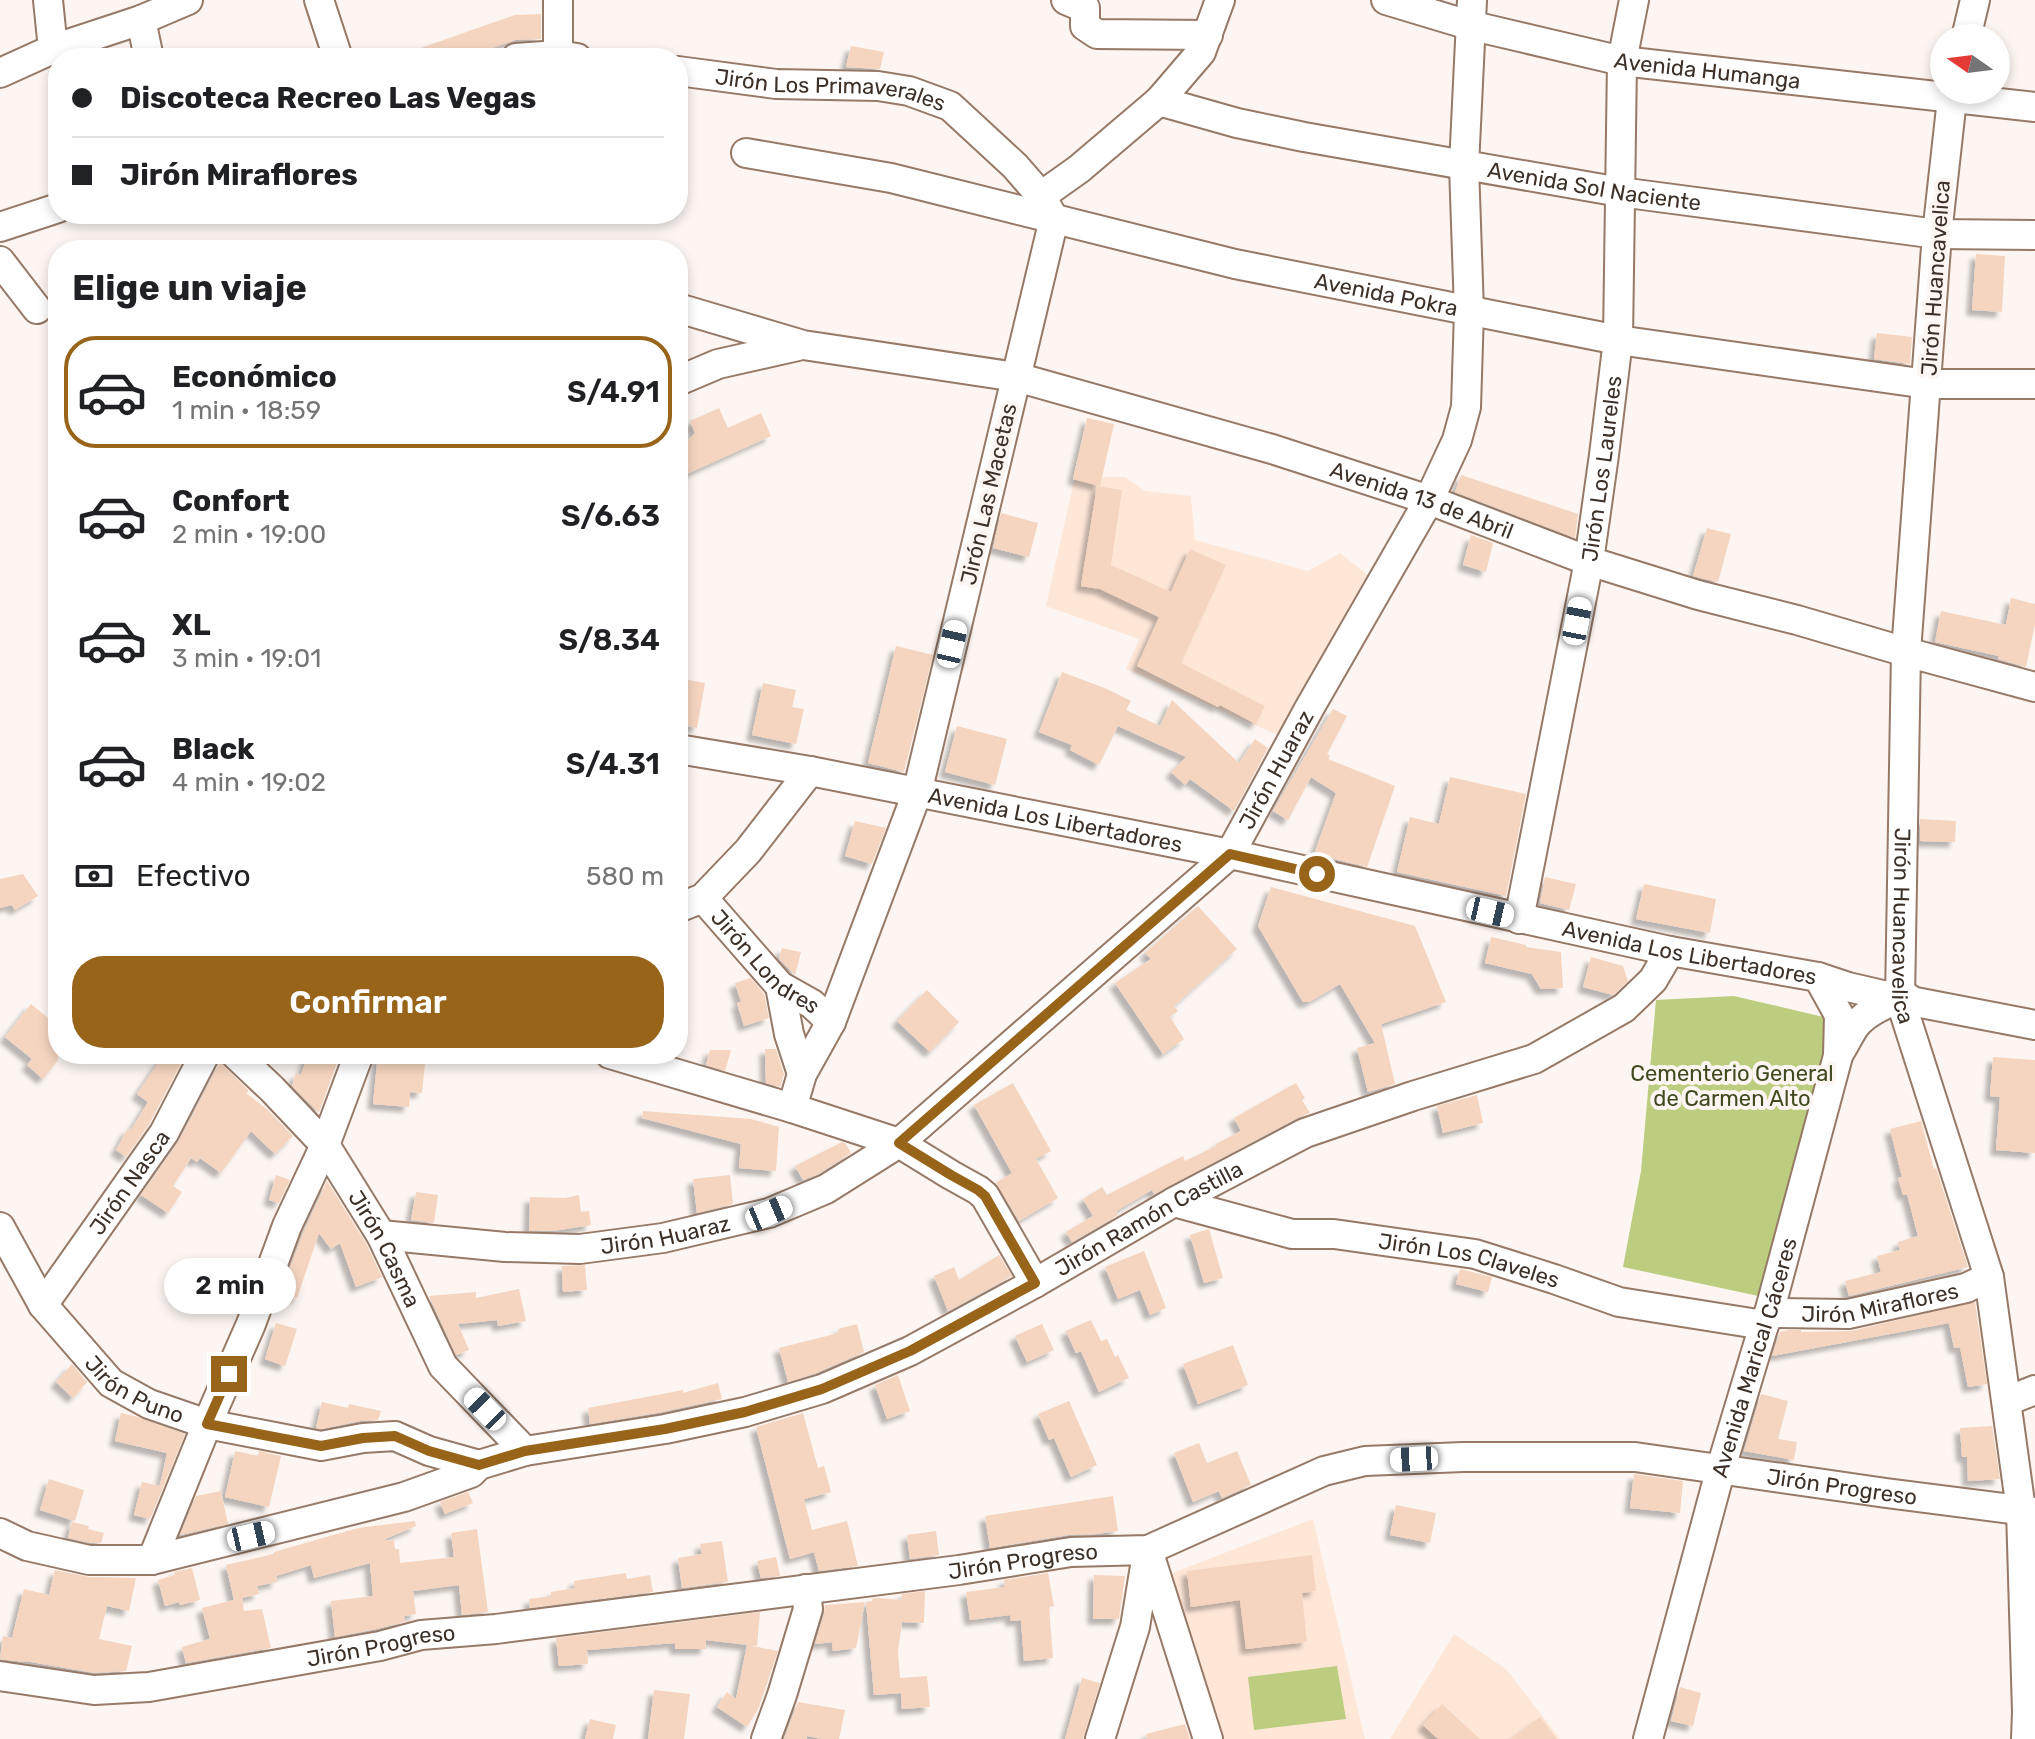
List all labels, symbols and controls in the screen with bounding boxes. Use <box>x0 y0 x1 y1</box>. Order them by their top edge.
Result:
north arrow <box>1930 24 2010 104</box>
map controls <box>1930 24 2010 104</box>
street label: Avenida Humanga <box>1612 47 1802 95</box>
street label: Jirón Los Primaverales <box>713 63 949 117</box>
text: Discoteca Recreo Las Vegas <box>120 80 536 116</box>
street label: Avenida Sol Naciente <box>1485 156 1703 217</box>
text: Jirón Miraflores <box>120 157 358 193</box>
street label: Jirón Huancavelica <box>1915 179 1956 377</box>
text: Elige un viaje <box>72 266 307 309</box>
street label: Avenida Pokra <box>1312 267 1460 322</box>
icon: car <box>76 356 148 428</box>
text: Económico <box>172 359 337 395</box>
text: S/4.91 <box>567 374 660 410</box>
street label: Jirón Los Laureles <box>1576 374 1628 563</box>
text: 1 min · 18:59 <box>172 395 321 426</box>
street label: Jirón Las Macetas <box>954 401 1023 588</box>
street label: Avenida 13 de Abril <box>1327 456 1517 545</box>
icon: car <box>76 480 148 552</box>
text: Confort <box>172 483 290 519</box>
text: S/6.63 <box>561 498 660 534</box>
text: 2 min · 19:00 <box>172 519 326 550</box>
car <box>1561 595 1593 647</box>
icon: car <box>76 604 148 676</box>
text: XL <box>172 607 211 643</box>
car <box>935 618 969 670</box>
text: S/8.34 <box>558 622 660 658</box>
text: 3 min · 19:01 <box>172 643 321 674</box>
street label: Jirón Huaraz <box>1233 706 1320 834</box>
icon: car <box>76 728 148 800</box>
text: Black <box>172 731 255 767</box>
text: S/4.31 <box>566 746 660 782</box>
text: 4 min · 19:02 <box>172 767 326 798</box>
street label: Avenida Los Libertadores <box>926 782 1185 858</box>
street label: Jirón Huancavelica <box>1886 827 1920 1027</box>
icon: cash <box>72 854 116 898</box>
route start <box>1299 856 1335 892</box>
text: Efectivo <box>136 858 251 894</box>
text: 580 m <box>586 861 664 892</box>
car <box>1464 895 1516 929</box>
street label: Jirón Londres <box>705 904 826 1019</box>
street label: Avenida Los Libertadores <box>1560 915 1819 991</box>
button: Confirmar <box>72 956 664 1048</box>
park label: Cementerio General de Carmen Alto <box>1630 1060 1834 1112</box>
street label: Jirón Nasca <box>84 1125 176 1240</box>
street label: Jirón Ramón Castilla <box>1051 1155 1248 1282</box>
street label: Jirón Casma <box>343 1185 426 1312</box>
car <box>742 1193 796 1233</box>
street label: Jirón Huaraz <box>599 1210 733 1260</box>
street label: Jirón Los Claveles <box>1377 1227 1563 1294</box>
street label: Avenida Marical Cáceres <box>1706 1235 1803 1480</box>
callout: 2 min <box>163 1258 295 1314</box>
text: 2 min <box>195 1270 265 1301</box>
street label: Jirón Miraflores <box>1801 1277 1961 1329</box>
street label: Jirón Puno <box>79 1350 187 1429</box>
route end <box>211 1356 247 1392</box>
car <box>460 1383 510 1435</box>
car <box>1389 1446 1439 1472</box>
street label: Jirón Progreso <box>1765 1463 1919 1511</box>
car <box>225 1519 277 1553</box>
street label: Jirón Progreso <box>947 1538 1098 1585</box>
street label: Jirón Progreso <box>305 1619 456 1673</box>

